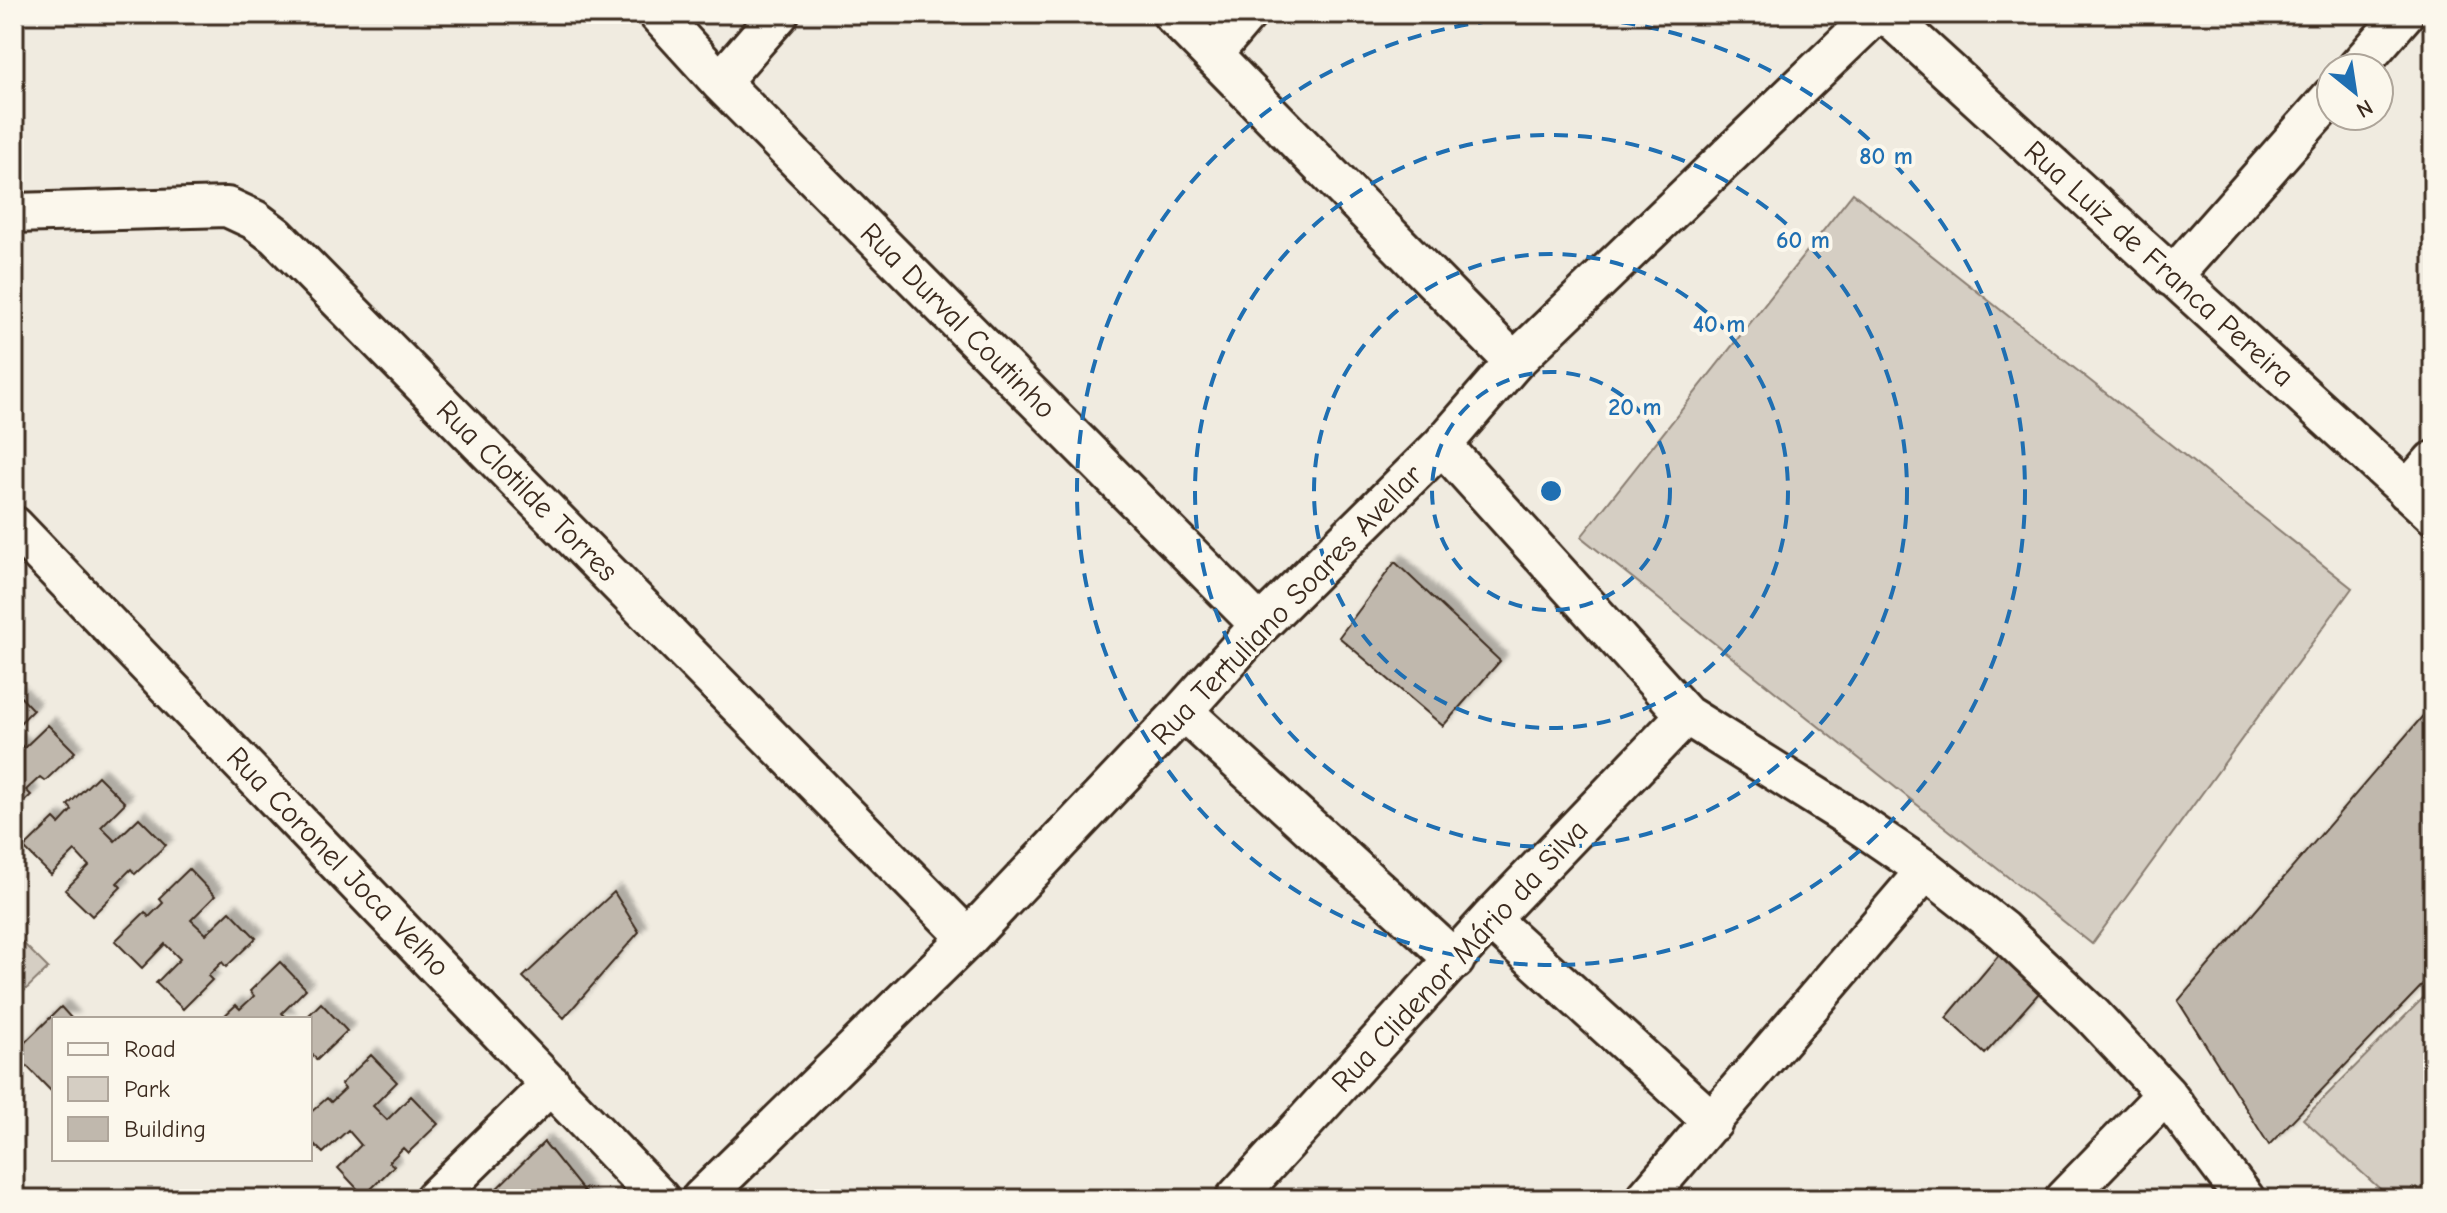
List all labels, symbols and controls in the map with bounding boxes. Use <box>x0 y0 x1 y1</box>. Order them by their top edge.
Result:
north arrow <box>2315 52 2395 132</box>
text: N <box>2352 94 2377 123</box>
street label: Rua Luiz de Franca Pereira <box>2017 134 2301 394</box>
text: 80 m <box>1859 142 1913 170</box>
street label: Rua Durval Coutinho <box>853 216 1063 426</box>
text: 60 m <box>1776 226 1830 254</box>
text: 40 m <box>1693 310 1745 338</box>
street label: Rua Clotilde Torres <box>429 393 625 589</box>
text: 20 m <box>1608 393 1662 421</box>
street label: Rua Tertuliano Soares Avellar <box>1144 458 1430 752</box>
centre of rings <box>1537 477 1565 505</box>
street label: Rua Coronel Joca Velho <box>219 740 457 984</box>
street label: Rua Clidenor Mário da Silva <box>1325 812 1595 1100</box>
legend <box>52 1017 312 1161</box>
text: Road <box>124 1035 176 1063</box>
text: Park <box>124 1075 170 1103</box>
text: Building <box>124 1115 206 1143</box>

